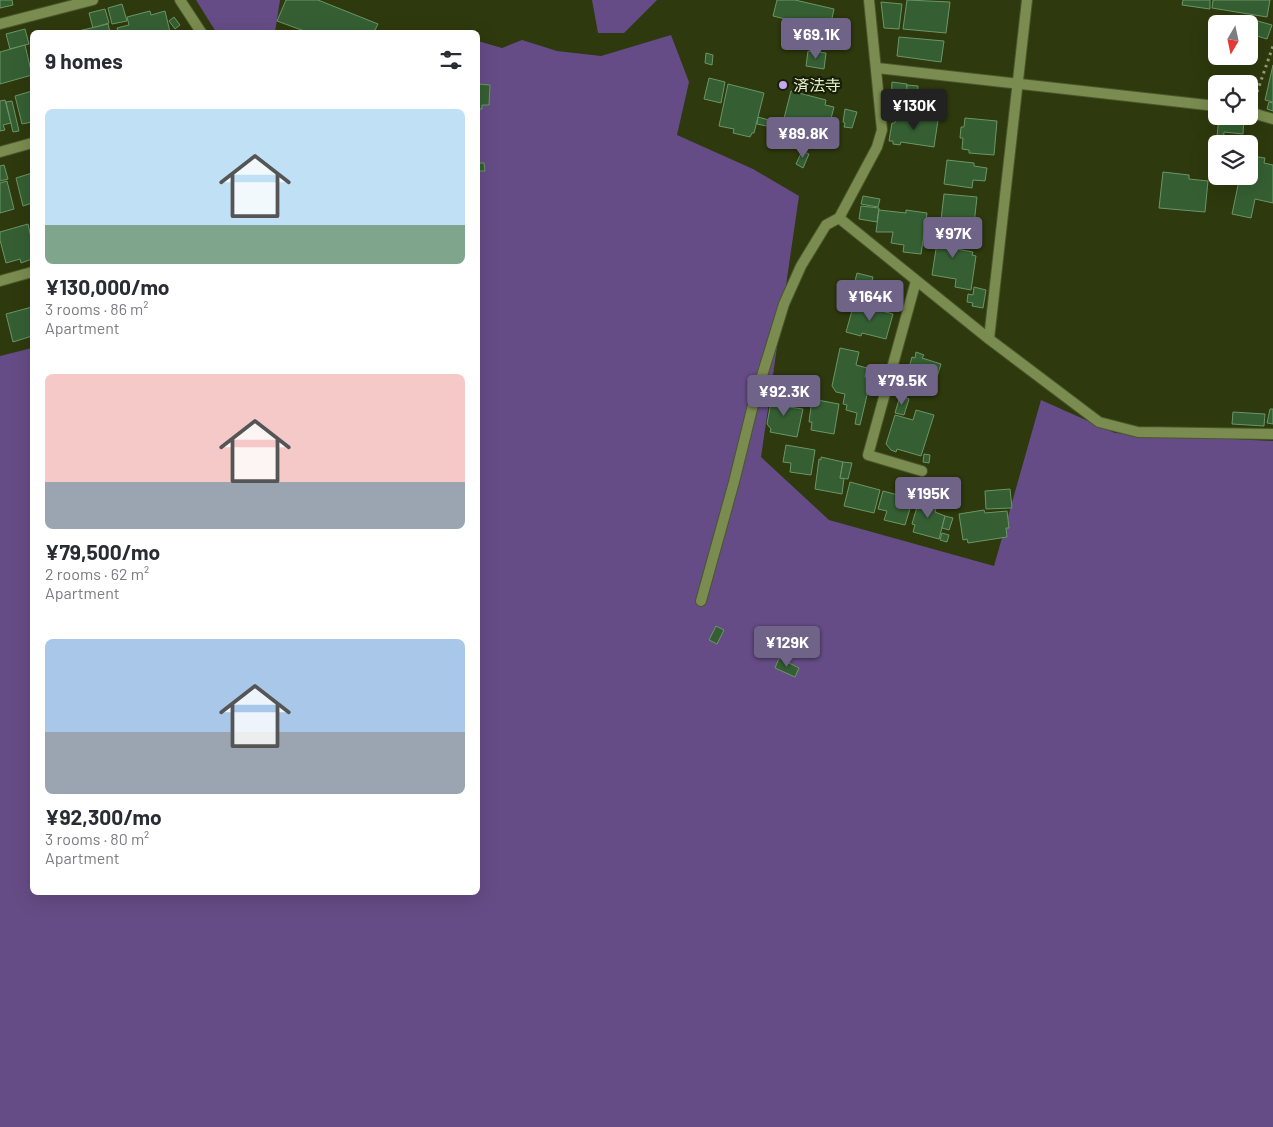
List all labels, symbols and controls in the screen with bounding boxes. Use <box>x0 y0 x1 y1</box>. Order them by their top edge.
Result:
north arrow <box>1208 15 1258 65</box>
map controls <box>1208 15 1258 185</box>
pin: ¥69.1K <box>775 18 857 60</box>
text: ¥69.1K <box>792 24 840 43</box>
icon: filters <box>437 46 465 74</box>
text: 9 homes <box>45 48 123 73</box>
place label: 済法寺 <box>793 75 841 94</box>
button: locate <box>1208 75 1258 125</box>
marker: 済法寺 <box>777 79 789 91</box>
pin: ¥130K <box>879 88 949 131</box>
text: ¥130K <box>892 95 936 114</box>
pin: ¥89.8K <box>762 116 844 159</box>
text: ¥89.8K <box>777 123 829 142</box>
button: layers <box>1208 135 1258 185</box>
icon: home <box>210 141 300 231</box>
pin: ¥97K <box>923 216 983 259</box>
text: ¥97K <box>934 223 972 242</box>
text: ¥130,000/mo <box>45 274 170 299</box>
pin: ¥164K <box>835 280 905 322</box>
text: ¥164K <box>848 286 892 305</box>
text: 3 rooms · 86 m² <box>45 299 149 318</box>
text: Apartment <box>45 318 120 337</box>
pin: ¥79.5K <box>861 364 943 406</box>
text: ¥79.5K <box>877 370 927 389</box>
pin: ¥92.3K <box>743 374 825 417</box>
text: ¥92.3K <box>758 381 810 400</box>
icon: home <box>210 406 300 496</box>
pin: ¥195K <box>893 476 963 519</box>
text: ¥195K <box>906 483 950 502</box>
text: ¥79,500/mo <box>45 539 160 564</box>
text: 2 rooms · 62 m² <box>45 564 149 583</box>
text: Apartment <box>45 583 120 602</box>
pin: ¥129K <box>752 626 822 668</box>
text: ¥129K <box>765 632 809 651</box>
icon: home <box>210 671 300 761</box>
text: ¥92,300/mo <box>45 804 162 829</box>
text: 3 rooms · 80 m² <box>45 829 149 848</box>
text: Apartment <box>45 848 120 867</box>

